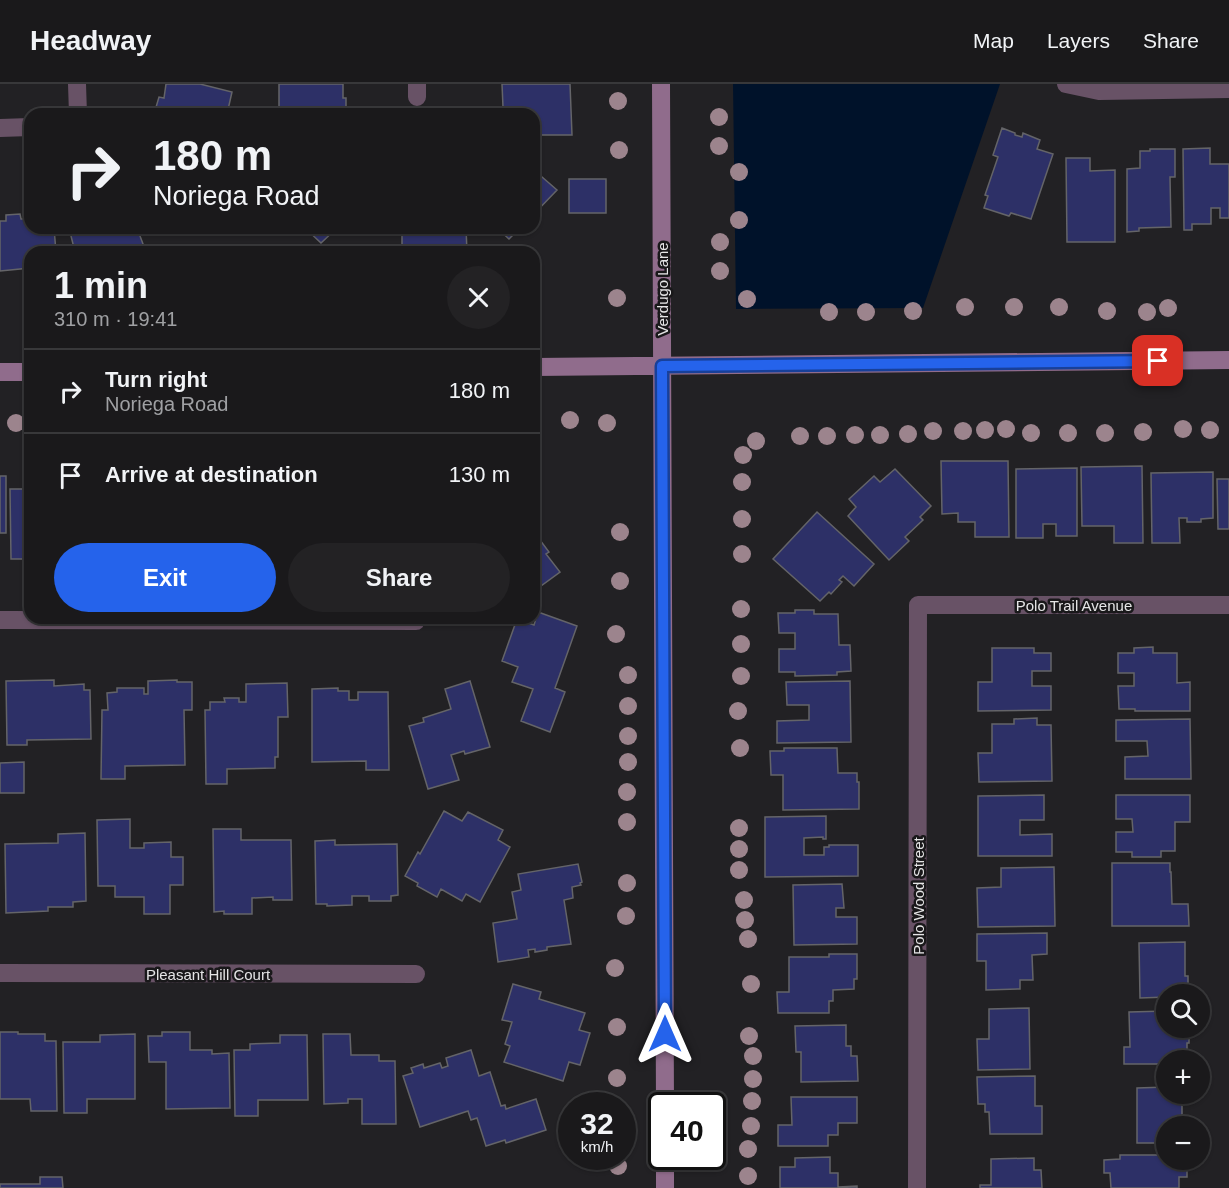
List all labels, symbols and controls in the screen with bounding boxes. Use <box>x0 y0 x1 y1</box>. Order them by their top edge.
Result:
text: Headway <box>30 25 151 56</box>
text: Map <box>973 29 1014 52</box>
text: Layers <box>1047 29 1110 52</box>
text: Share <box>1143 29 1199 52</box>
icon: right <box>54 132 132 210</box>
text: 180 m <box>153 132 272 179</box>
text: Noriega Road <box>153 181 320 211</box>
street label: Verdugo Lane <box>654 242 671 336</box>
text: 1 min <box>54 265 148 306</box>
button: close <box>447 266 510 329</box>
text: 310 m · 19:41 <box>54 308 177 330</box>
pin <box>1132 335 1183 386</box>
icon: arrive <box>1141 344 1174 377</box>
text: Turn right <box>105 367 207 392</box>
icon: right <box>54 375 87 408</box>
text: 180 m <box>449 378 510 403</box>
text: Noriega Road <box>105 393 228 415</box>
icon: arrive <box>54 459 87 492</box>
text: Arrive at destination <box>105 462 318 487</box>
text: 130 m <box>449 462 510 487</box>
button: Exit <box>54 543 276 612</box>
button: Share <box>288 543 510 612</box>
street label: Polo Trail Avenue <box>1016 597 1132 614</box>
street label: Polo Wood Street <box>910 837 927 955</box>
street label: Pleasant Hill Court <box>146 966 271 983</box>
map controls <box>1156 984 1210 1170</box>
button: search <box>1156 984 1210 1038</box>
position arrow <box>633 1002 697 1066</box>
button: + <box>1156 1050 1210 1104</box>
speed limit sign: 40 <box>648 1092 726 1170</box>
text: 32 <box>580 1107 614 1140</box>
button: − <box>1156 1116 1210 1170</box>
text: km/h <box>581 1138 613 1155</box>

